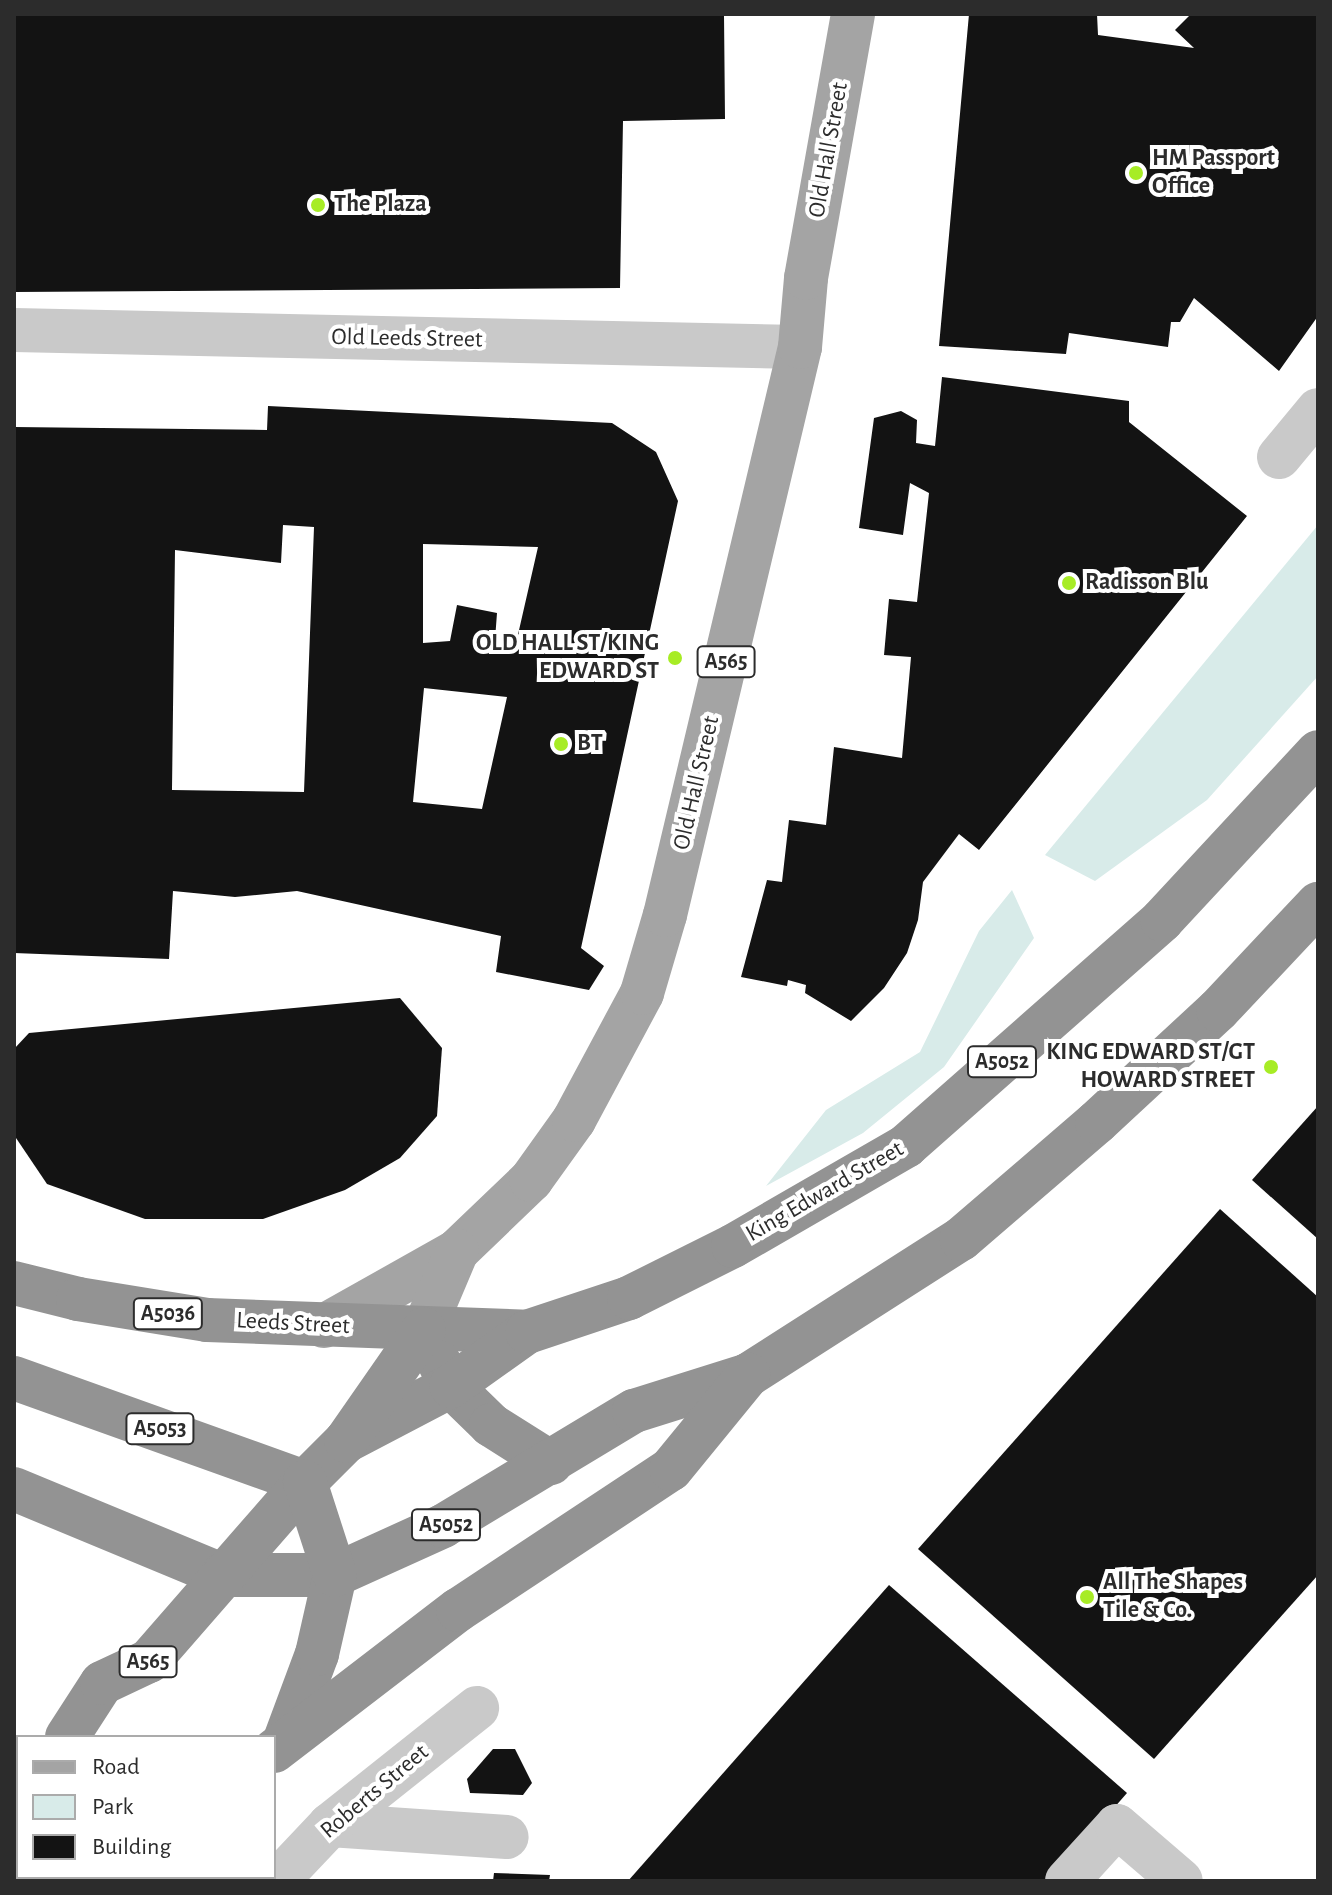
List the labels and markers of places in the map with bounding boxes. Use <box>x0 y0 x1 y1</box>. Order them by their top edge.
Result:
place label: HM Passport Office <box>1152 145 1275 201</box>
marker: HM Passport Office <box>1127 164 1145 182</box>
place label: The Plaza <box>334 191 427 219</box>
marker: The Plaza <box>309 196 327 214</box>
place label: Radisson Blu <box>1085 569 1209 597</box>
marker: Radisson Blu <box>1060 574 1078 592</box>
place label: OLD HALL ST/KING EDWARD ST <box>476 630 659 686</box>
marker: OLD HALL ST/KING EDWARD ST <box>666 649 684 667</box>
place label: BT <box>577 730 603 758</box>
marker: BT <box>552 735 570 753</box>
place label: KING EDWARD ST/GT HOWARD STREET <box>1046 1039 1255 1095</box>
marker: KING EDWARD ST/GT HOWARD STREET <box>1262 1058 1280 1076</box>
place label: All The Shapes Tile & Co. <box>1103 1569 1243 1625</box>
marker: All The Shapes Tile & Co. <box>1078 1588 1096 1606</box>

